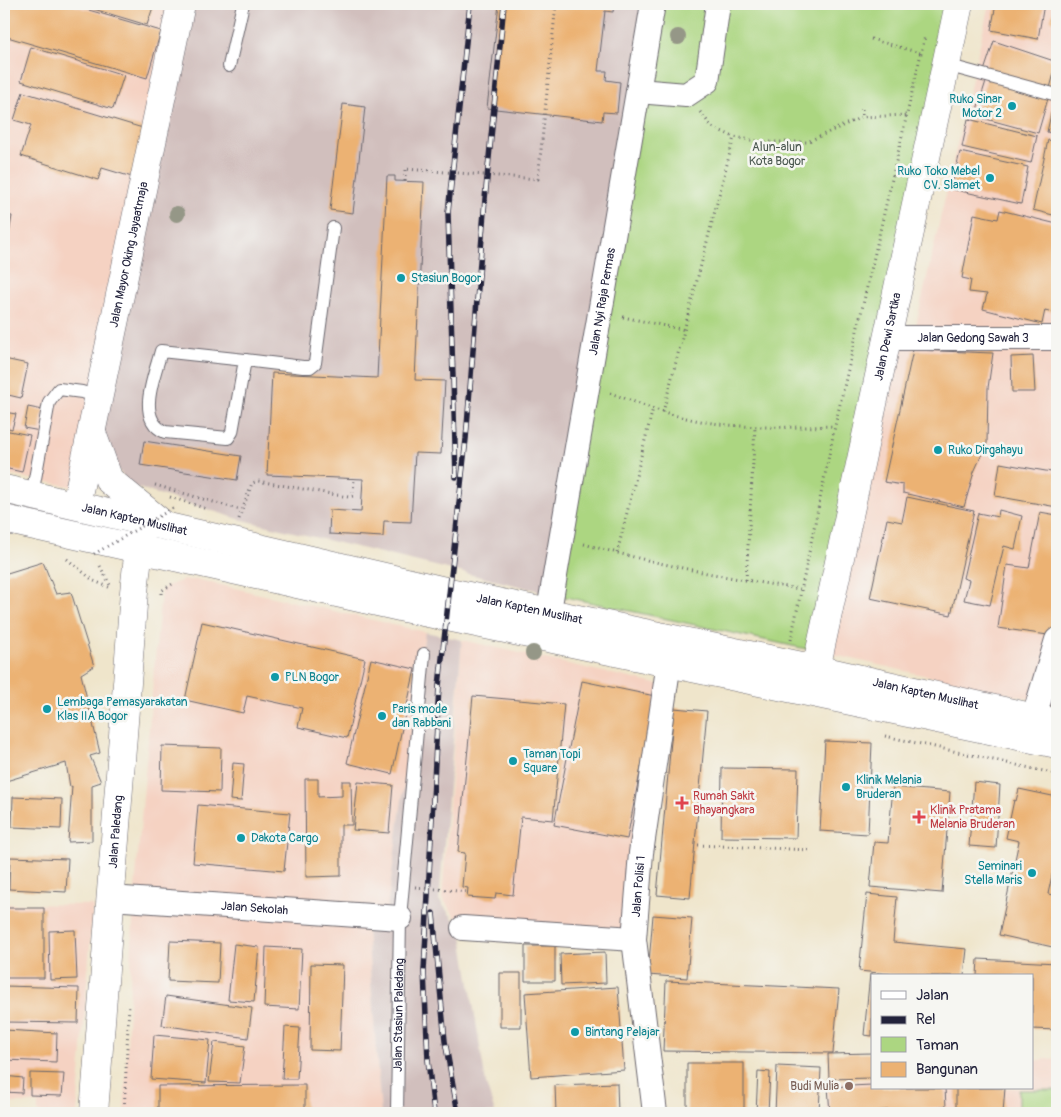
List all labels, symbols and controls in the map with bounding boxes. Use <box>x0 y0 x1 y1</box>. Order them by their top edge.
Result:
place label: Ruko Sinar Motor 2 <box>949 92 1003 121</box>
marker: Ruko Sinar Motor 2 <box>1006 100 1018 112</box>
park label: Alun-alun Kota Bogor <box>749 140 806 169</box>
place label: Ruko Toko Mebel CV. Slamet <box>897 164 980 193</box>
marker: Ruko Toko Mebel CV. Slamet <box>984 172 996 184</box>
street label: Jalan Mayor Oking Jayaatmaja <box>106 180 151 329</box>
street label: Jalan Nyi Raja Permas <box>585 246 619 356</box>
place label: Stasiun Bogor <box>411 271 482 286</box>
marker: Stasiun Bogor <box>395 272 407 284</box>
street label: Jalan Dewi Sartika <box>871 291 904 382</box>
street label: Jalan Gedong Sawah 3 <box>917 331 1029 346</box>
place label: Ruko Dirgahayu <box>948 443 1023 458</box>
marker: Ruko Dirgahayu <box>932 444 944 456</box>
street label: Jalan Kapten Muslihat <box>80 500 189 539</box>
street label: Jalan Kapten Muslihat <box>475 590 584 627</box>
place label: PLN Bogor <box>285 670 340 685</box>
marker: PLN Bogor <box>269 671 281 683</box>
street label: Jalan Kapten Muslihat <box>871 674 980 713</box>
place label: Lembaga Pemasyarakatan Klas IIA Bogor <box>57 695 188 724</box>
place label: Paris mode dan Rabbani <box>392 702 451 731</box>
marker: Lembaga Pemasyarakatan Klas IIA Bogor <box>41 703 53 715</box>
marker: Paris mode dan Rabbani <box>376 710 388 722</box>
place label: Taman Topi Square <box>523 747 580 776</box>
marker: Taman Topi Square <box>507 755 519 767</box>
place label: Klinik Melania Bruderan <box>856 773 922 802</box>
marker: Klinik Melania Bruderan <box>840 781 852 793</box>
place label: Rumah Sakit Bhayangkara <box>693 789 755 818</box>
street label: Jalan Paledang <box>105 795 126 869</box>
marker: Rumah Sakit Bhayangkara <box>675 796 689 810</box>
place label: Klinik Pratama Melania Bruderan <box>930 803 1015 832</box>
marker: Klinik Pratama Melania Bruderan <box>912 810 926 824</box>
place label: Dakota Cargo <box>251 831 319 846</box>
marker: Dakota Cargo <box>235 832 247 844</box>
street label: Jalan Polisi 1 <box>628 855 648 918</box>
place label: Seminari Stella Maris <box>964 859 1023 888</box>
marker: Seminari Stella Maris <box>1026 867 1038 879</box>
street label: Jalan Sekolah <box>221 898 289 918</box>
street label: Jalan Stasiun Paledang <box>390 958 407 1072</box>
legend <box>871 974 1034 1090</box>
text: Jalan <box>916 986 949 1005</box>
text: Rel <box>916 1010 936 1029</box>
place label: Bintang Pelajar <box>585 1025 660 1040</box>
marker: Bintang Pelajar <box>569 1026 581 1038</box>
text: Taman <box>916 1036 959 1055</box>
text: Bangunan <box>916 1060 978 1079</box>
place label: Budi Mulia <box>790 1079 839 1094</box>
marker: Budi Mulia <box>843 1080 855 1092</box>

